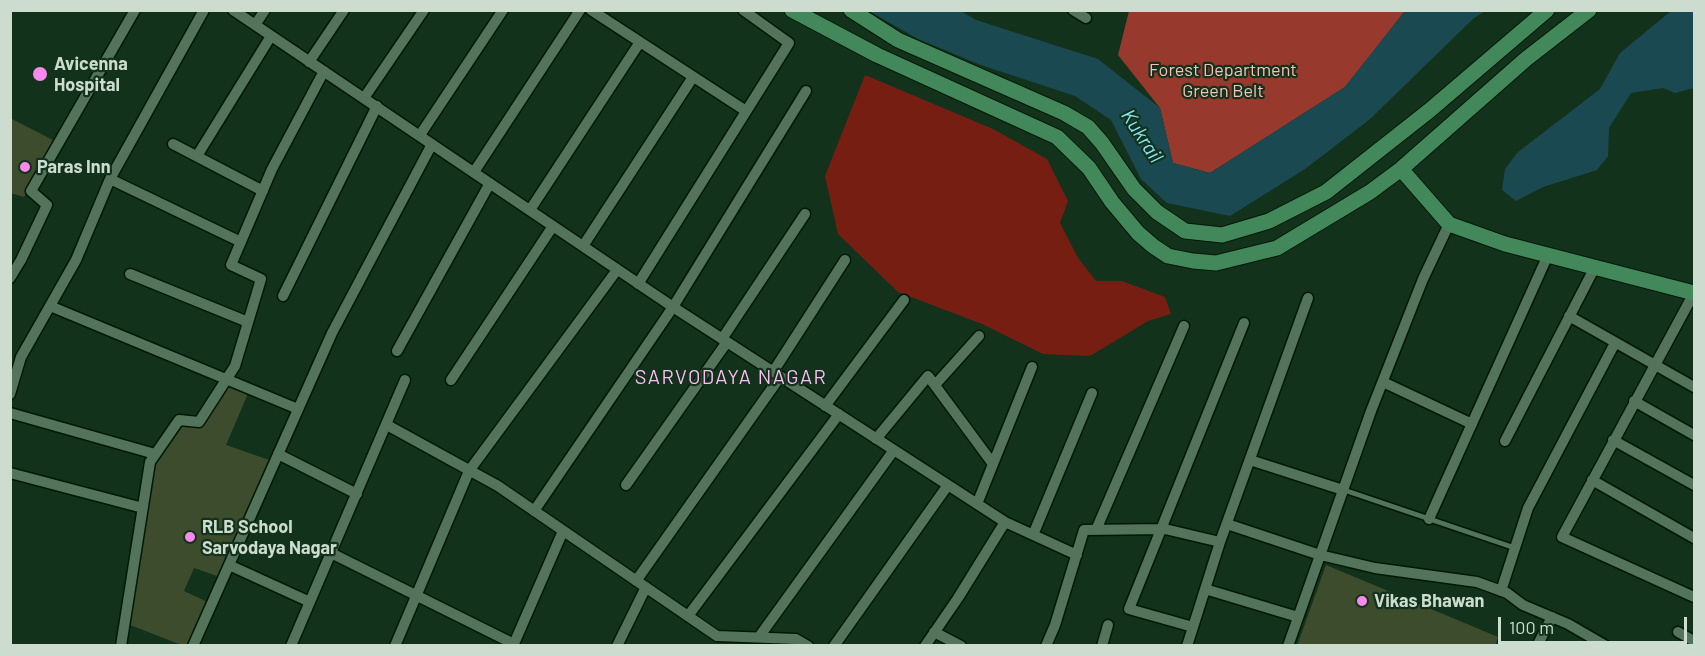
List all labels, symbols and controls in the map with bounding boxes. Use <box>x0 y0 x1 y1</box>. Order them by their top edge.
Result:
place label: Avicenna Hospital <box>54 53 128 96</box>
park label: Forest Department Green Belt <box>1149 59 1297 101</box>
marker: Avicenna Hospital <box>31 65 49 83</box>
water label: Kukrail <box>1116 105 1168 167</box>
place label: Paras Inn <box>37 156 110 178</box>
marker: Paras Inn <box>18 160 32 174</box>
district label: SARVODAYA NAGAR <box>635 365 827 389</box>
place label: RLB School Sarvodaya Nagar <box>202 516 337 558</box>
marker: RLB School Sarvodaya Nagar <box>183 530 197 544</box>
place label: Vikas Bhawan <box>1374 590 1484 612</box>
marker: Vikas Bhawan <box>1355 594 1369 608</box>
scale bar <box>1501 605 1690 643</box>
text: 100 m <box>1509 616 1554 638</box>

